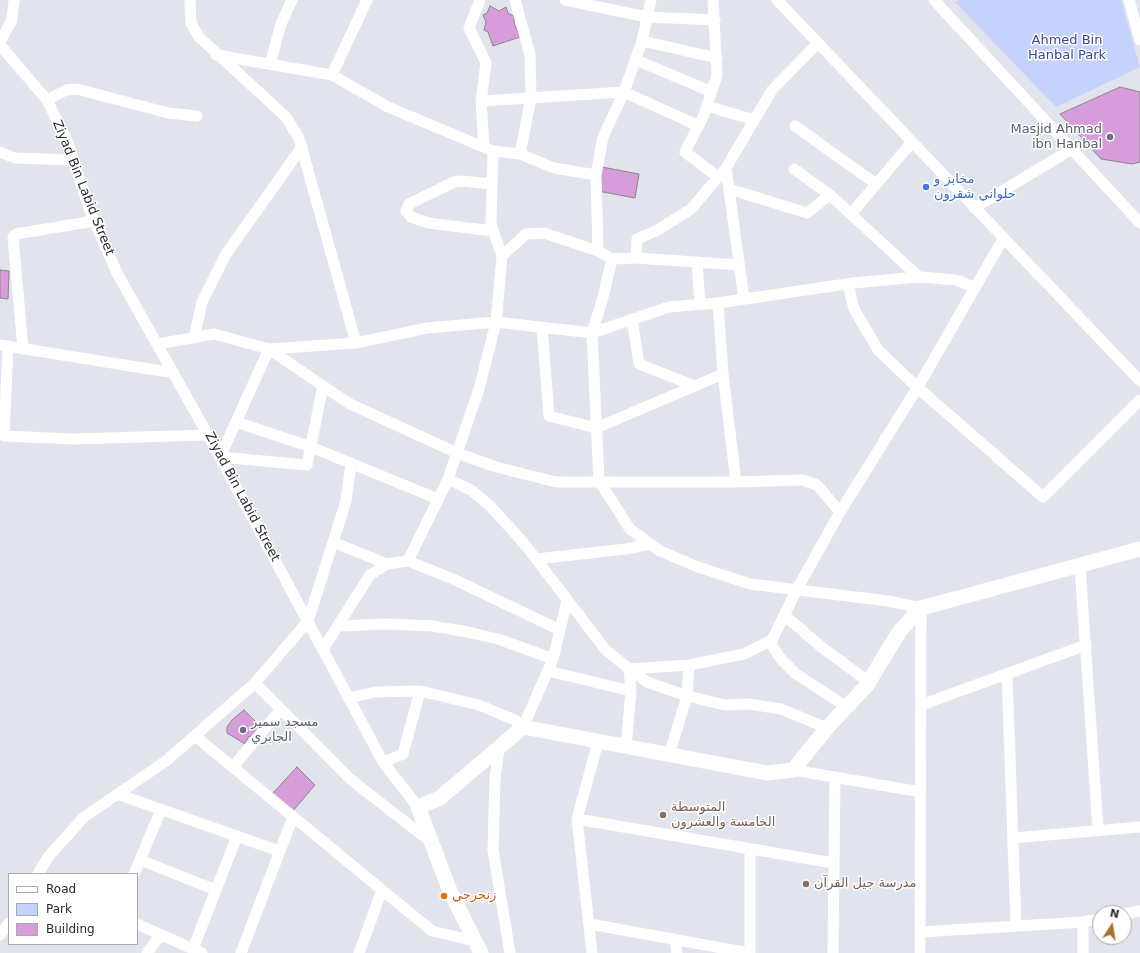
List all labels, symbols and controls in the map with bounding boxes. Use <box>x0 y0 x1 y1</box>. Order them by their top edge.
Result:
park label: Ahmed Bin Hanbal Park <box>1028 33 1106 64</box>
street label: Ziyad Bin Labid Street <box>49 118 117 258</box>
place label: Masjid Ahmad ibn Hanbal <box>1010 122 1102 153</box>
marker: Masjid Ahmad ibn Hanbal <box>1105 132 1115 142</box>
place label: مخابز و حلواني شقرون <box>934 172 1016 203</box>
marker: مخابز و حلواني شقرون <box>921 182 931 192</box>
street label: Ziyad Bin Labid Street <box>201 430 283 564</box>
place label: مسجد سمير الجابري <box>251 715 318 746</box>
marker: مسجد سمير الجابري <box>238 725 248 735</box>
place label: المتوسطة الخامسة والعشرون <box>671 800 775 831</box>
marker: المتوسطة الخامسة والعشرون <box>658 810 668 820</box>
legend <box>8 873 138 945</box>
place label: مدرسة جيل القرآن <box>814 876 916 892</box>
marker: مدرسة جيل القرآن <box>801 879 811 889</box>
text: Road <box>46 882 76 896</box>
place label: زنجرجي <box>452 888 496 904</box>
marker: زنجرجي <box>439 891 449 901</box>
text: Park <box>46 902 72 916</box>
north arrow <box>1092 905 1132 945</box>
text: N <box>1109 906 1120 921</box>
text: Building <box>46 922 95 936</box>

